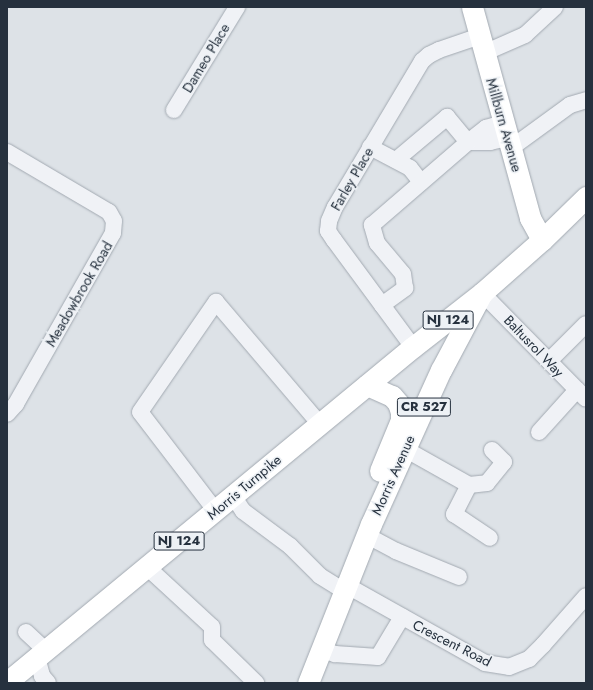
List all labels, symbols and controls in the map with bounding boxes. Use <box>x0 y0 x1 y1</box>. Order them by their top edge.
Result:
street label: Dameo Place <box>179 20 233 96</box>
street label: Millburn Avenue <box>483 76 525 174</box>
street label: Farley Place <box>327 144 377 214</box>
street label: Meadowbrook Road <box>42 238 116 350</box>
road number: NJ 124 <box>422 309 474 331</box>
street label: Baltusrol Way <box>500 312 568 380</box>
road number: CR 527 <box>396 396 452 418</box>
street label: Morris Avenue <box>368 432 418 518</box>
street label: Morris Turnpike <box>203 451 285 523</box>
road number: NJ 124 <box>153 530 205 552</box>
street label: Crescent Road <box>410 616 494 670</box>

